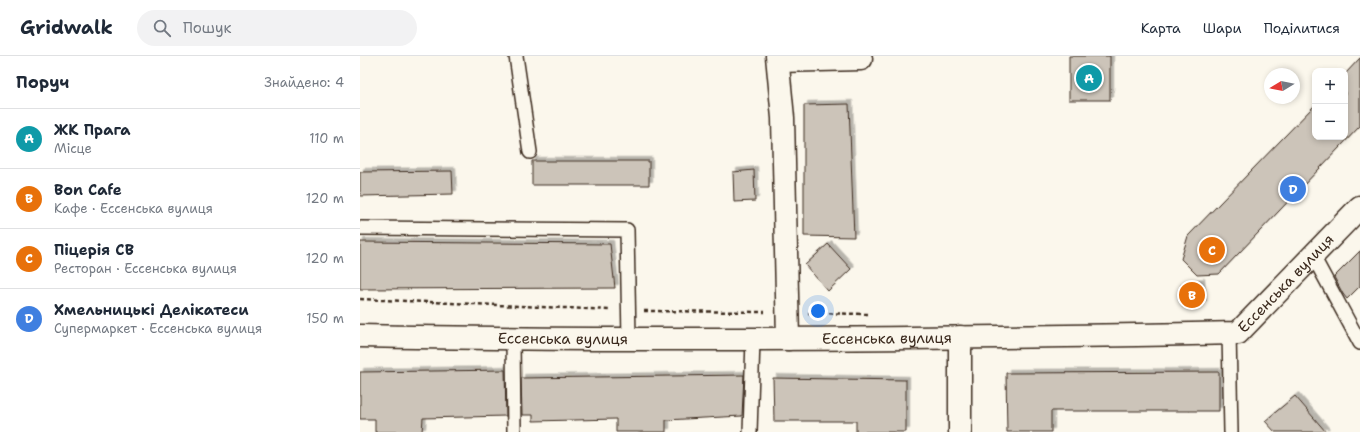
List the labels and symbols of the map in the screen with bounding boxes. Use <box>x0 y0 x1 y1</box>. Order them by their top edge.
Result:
pin: A <box>1076 63 1102 93</box>
north arrow <box>1264 68 1300 104</box>
pin: D <box>1280 174 1306 204</box>
street label: Ессенська вулиця <box>1233 230 1338 337</box>
pin: C <box>1199 235 1225 265</box>
pin: B <box>1179 280 1205 310</box>
your location <box>808 301 828 321</box>
street label: Ессенська вулиця <box>498 328 628 349</box>
street label: Ессенська вулиця <box>822 328 952 349</box>

